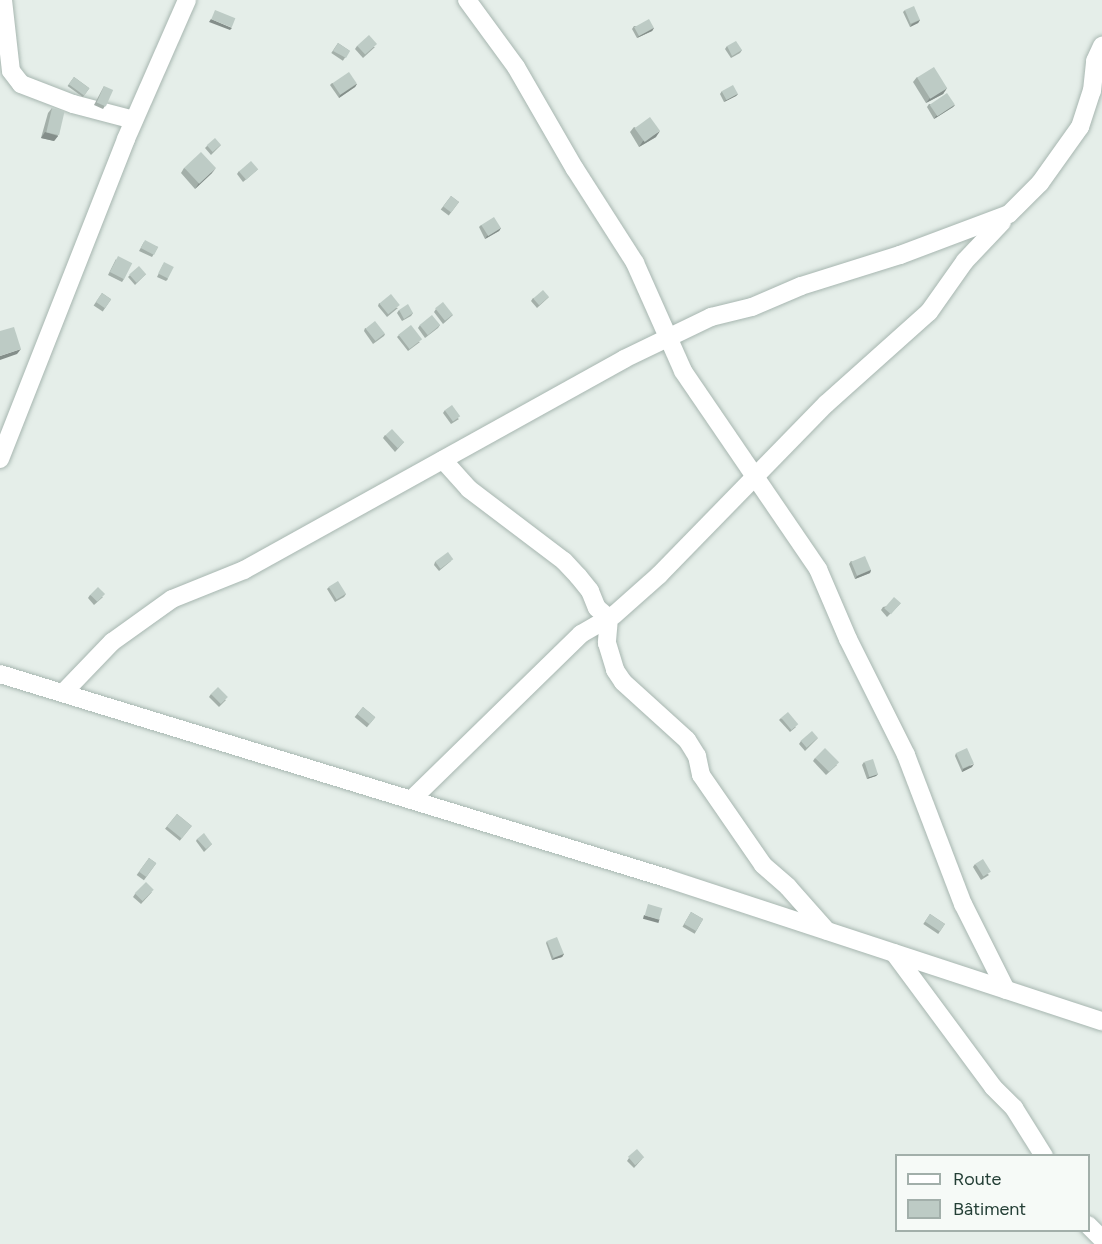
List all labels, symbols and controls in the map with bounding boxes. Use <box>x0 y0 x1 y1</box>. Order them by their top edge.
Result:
legend <box>895 1154 1090 1232</box>
text: Route <box>953 1168 1001 1190</box>
text: Bâtiment <box>953 1198 1026 1220</box>

